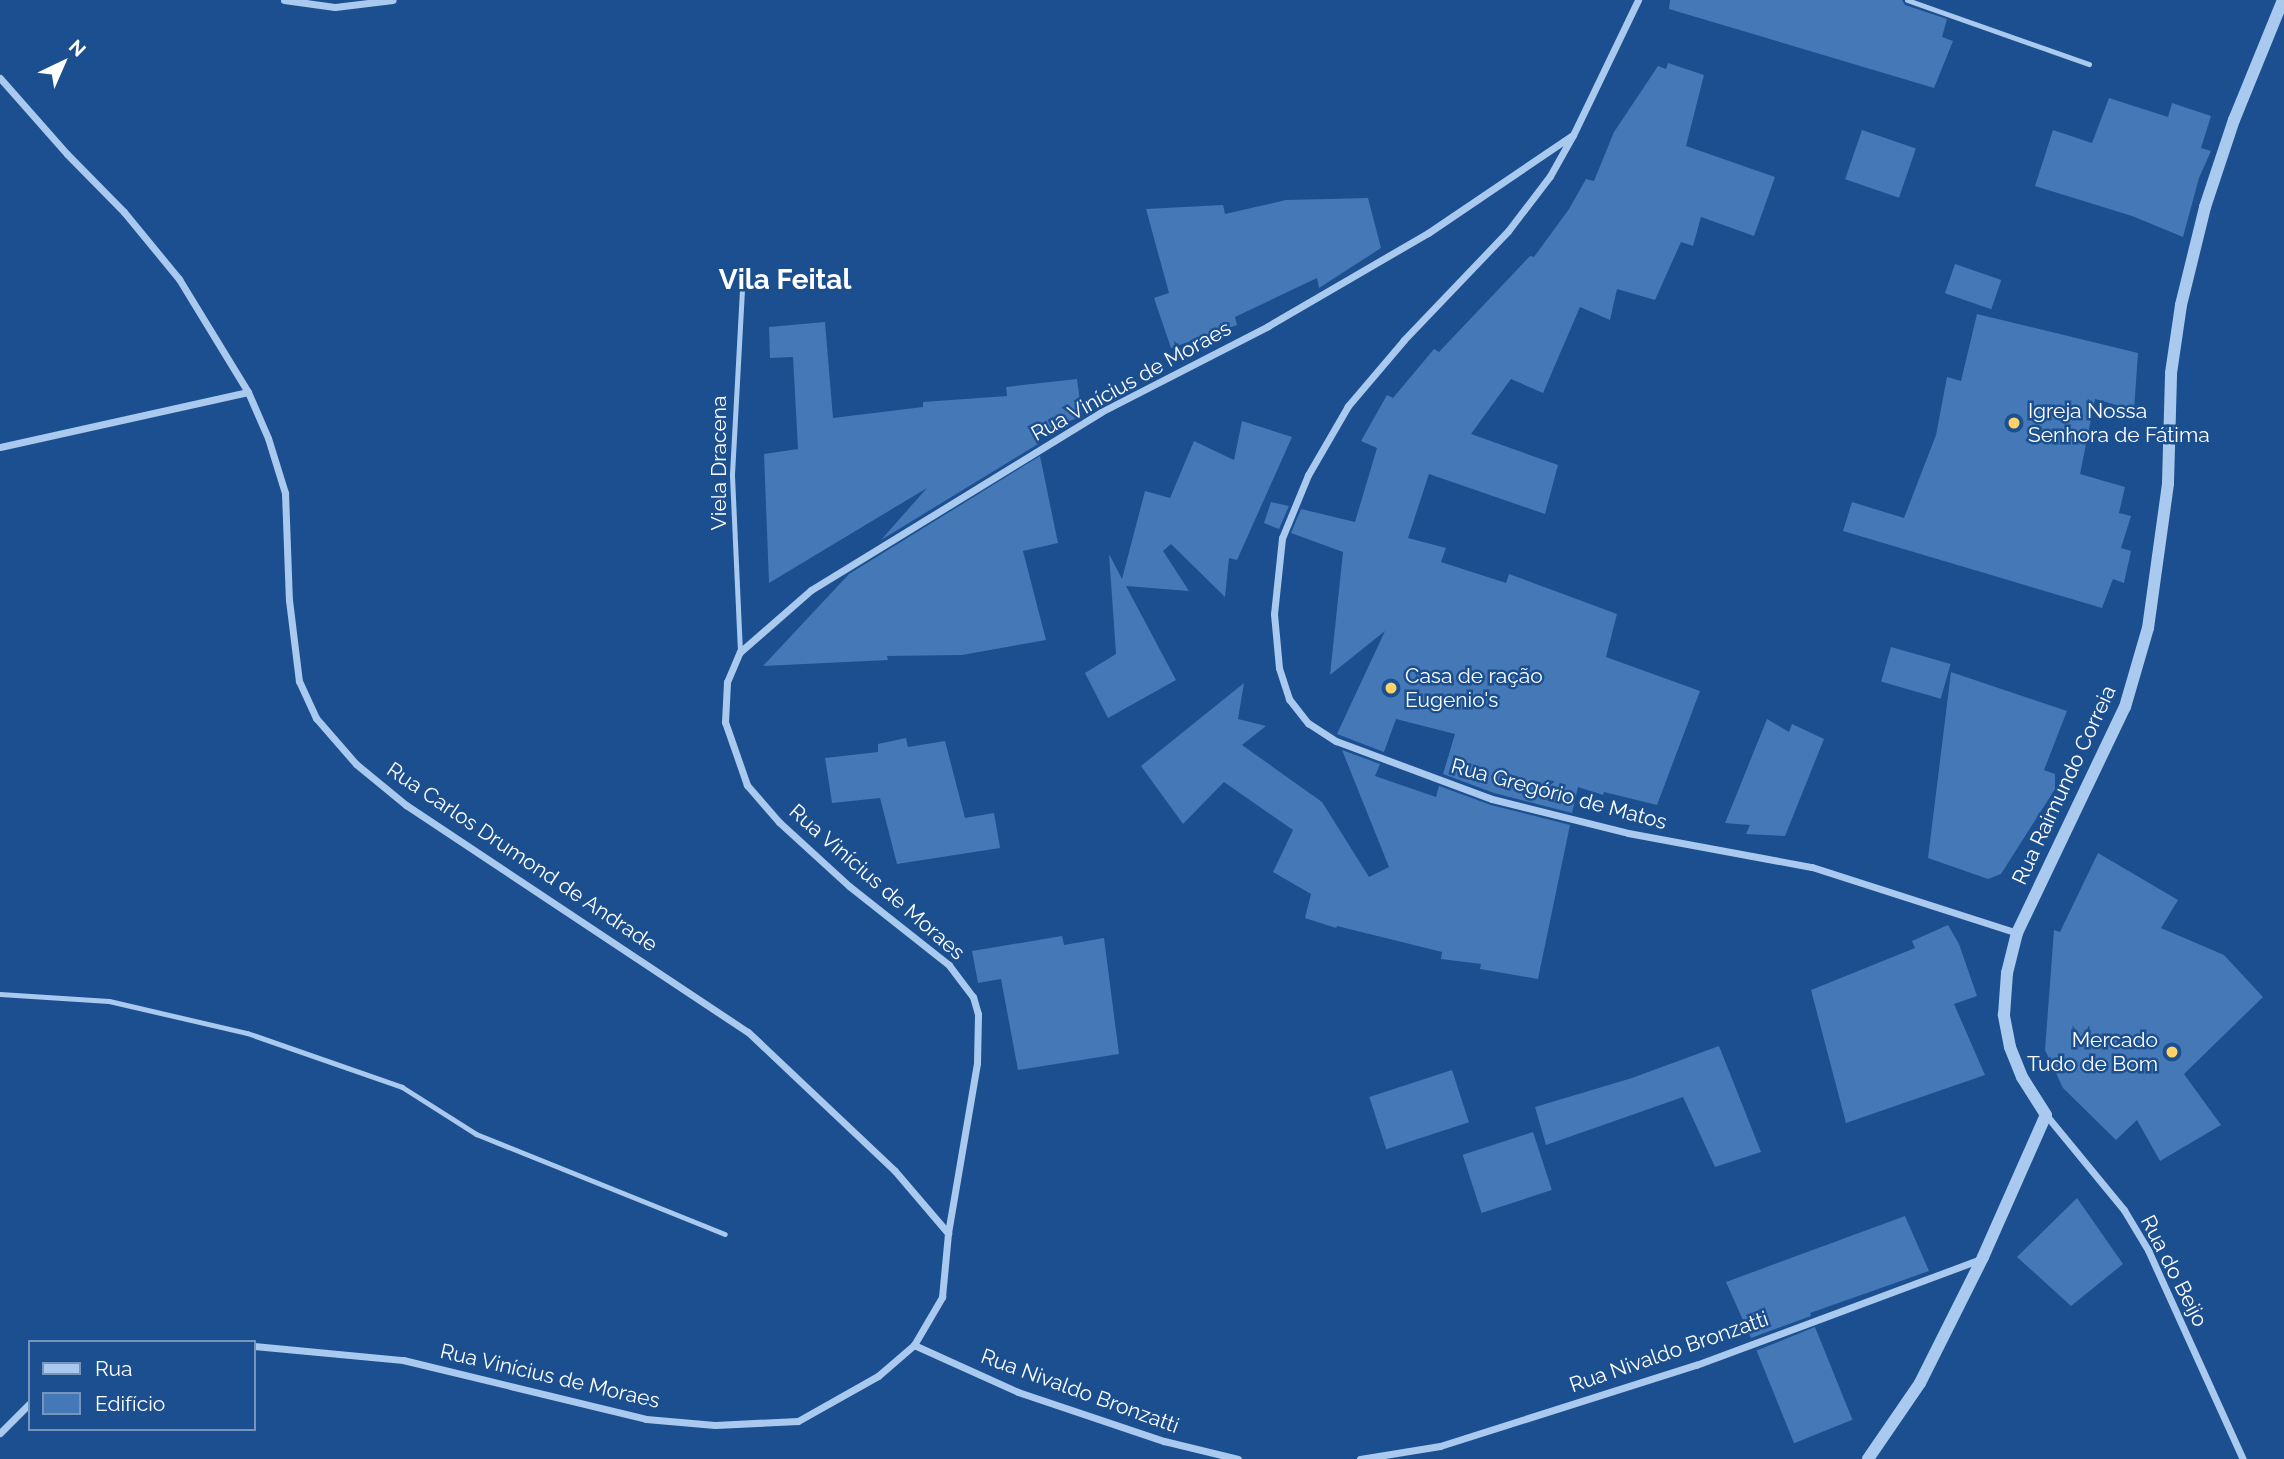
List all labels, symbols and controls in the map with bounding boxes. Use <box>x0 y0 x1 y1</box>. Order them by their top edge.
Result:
north arrow <box>28 28 98 98</box>
text: N <box>65 35 90 61</box>
district label: Vila Feital <box>719 263 851 297</box>
street label: Rua Vinícius de Moraes <box>1026 315 1236 447</box>
street label: Viela Dracena <box>706 396 732 530</box>
place label: Igreja Nossa Senhora de Fátima <box>2028 398 2210 448</box>
marker: Igreja Nossa Senhora de Fátima <box>2006 415 2022 431</box>
place label: Casa de ração Eugenio's <box>1405 663 1543 713</box>
marker: Casa de ração Eugenio's <box>1383 680 1399 696</box>
street label: Rua Raimundo Correia <box>2007 681 2121 889</box>
street label: Rua Gregório de Matos <box>1448 753 1670 835</box>
street label: Rua Carlos Drumond de Andrade <box>382 757 662 957</box>
street label: Rua Vinícius de Moraes <box>784 799 970 965</box>
place label: Mercado Tudo de Bom <box>2027 1027 2158 1077</box>
marker: Mercado Tudo de Bom <box>2164 1044 2180 1060</box>
street label: Rua do Beijo <box>2135 1211 2213 1331</box>
street label: Rua Nivaldo Bronzatti <box>1566 1306 1772 1398</box>
street label: Rua Vinícius de Moraes <box>437 1338 663 1414</box>
legend <box>28 1340 256 1431</box>
street label: Rua Nivaldo Bronzatti <box>978 1343 1182 1439</box>
text: Rua <box>95 1356 132 1381</box>
text: Edifício <box>95 1391 165 1416</box>

